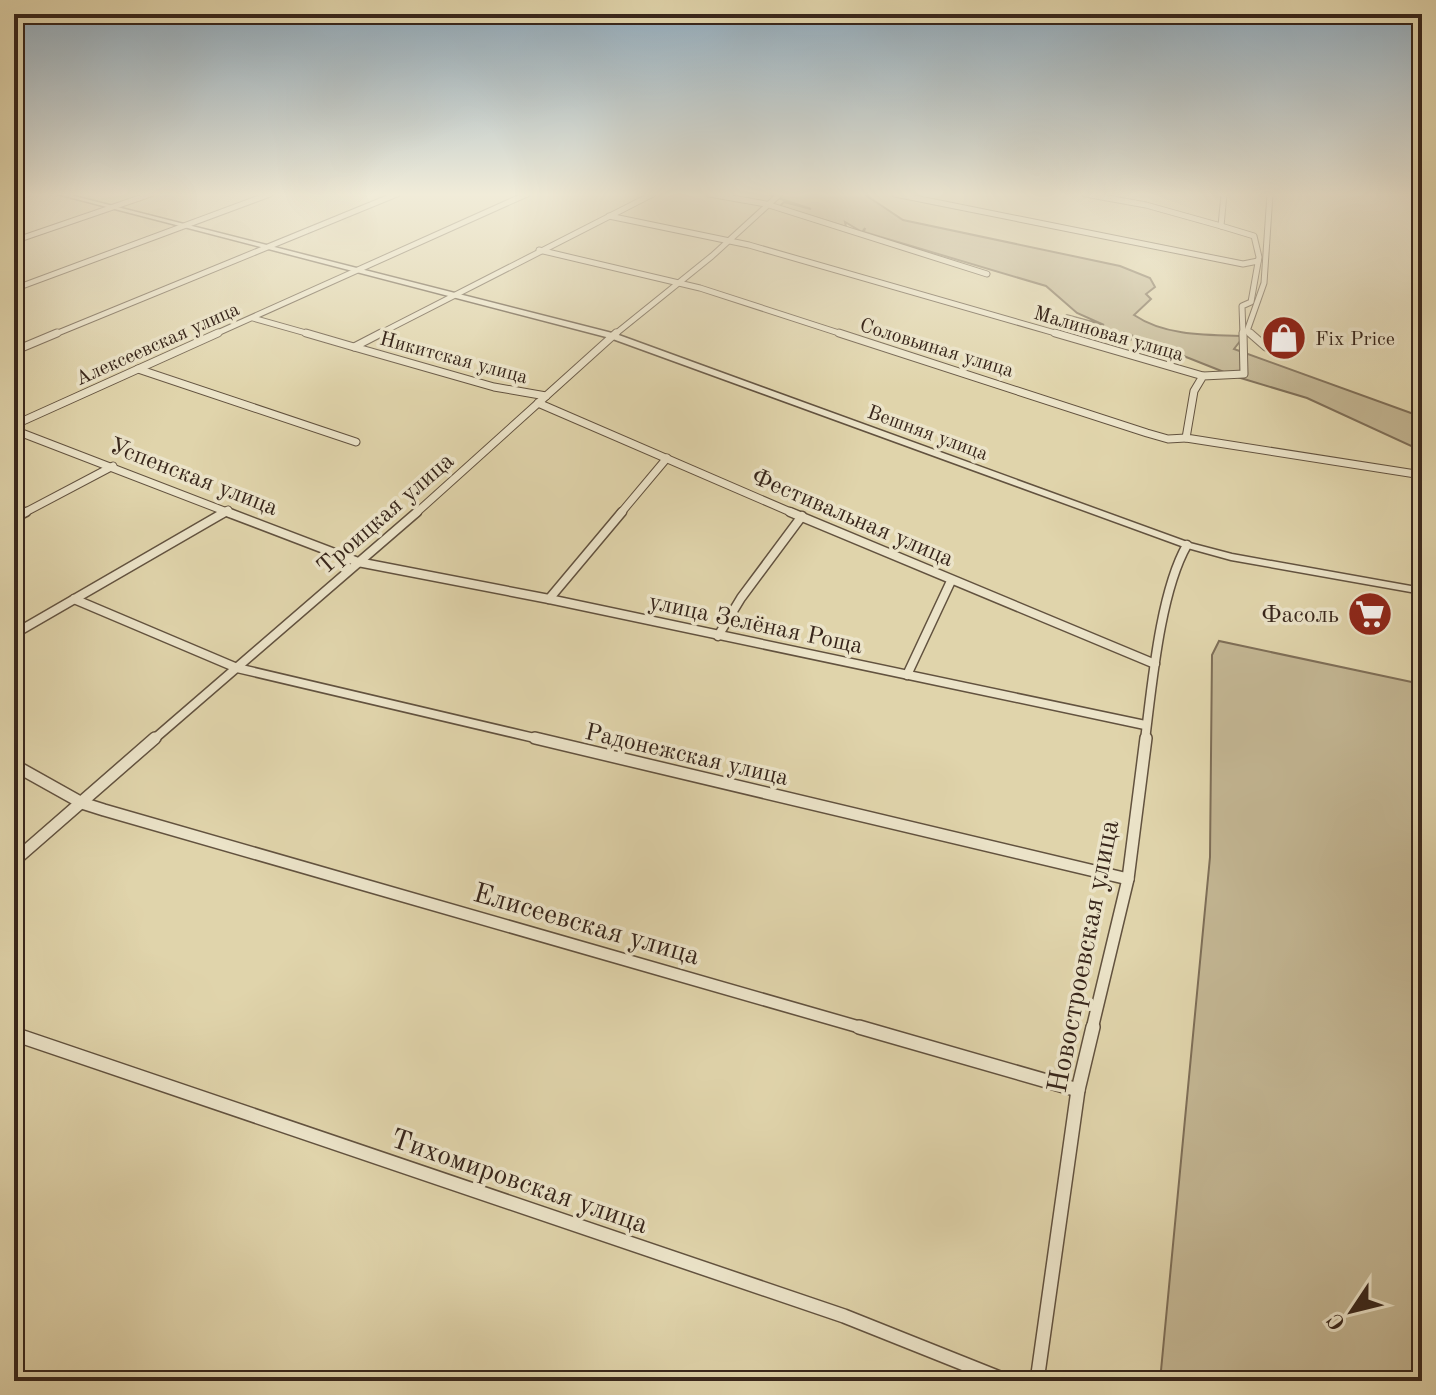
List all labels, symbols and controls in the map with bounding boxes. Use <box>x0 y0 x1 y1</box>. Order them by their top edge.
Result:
street label: Алексеевская улица <box>73 300 243 390</box>
street label: Малиновая улица <box>1031 304 1186 366</box>
shop icon: Fix Price <box>1260 314 1308 362</box>
street label: Соловьиная улица <box>857 316 1016 382</box>
street label: Никитская улица <box>377 330 530 388</box>
place label: Fix Price <box>1315 330 1395 350</box>
street label: Вешняя улица <box>864 403 990 465</box>
street label: Успенская улица <box>106 435 281 521</box>
street label: Троицкая улица <box>314 449 459 580</box>
street label: Фестивальная улица <box>748 465 957 572</box>
supermarket icon: Фасоль <box>1346 590 1394 638</box>
street label: улица Зелёная Роща <box>646 591 865 659</box>
place label: Фасоль <box>1261 604 1339 628</box>
street label: Радонежская улица <box>582 721 791 791</box>
street label: Новостроевская улица <box>1045 818 1125 1095</box>
street label: Елисеевская улица <box>470 880 703 972</box>
street label: Тихомировская улица <box>387 1126 651 1240</box>
north arrow <box>1312 1271 1392 1351</box>
text: С <box>1324 1309 1350 1334</box>

